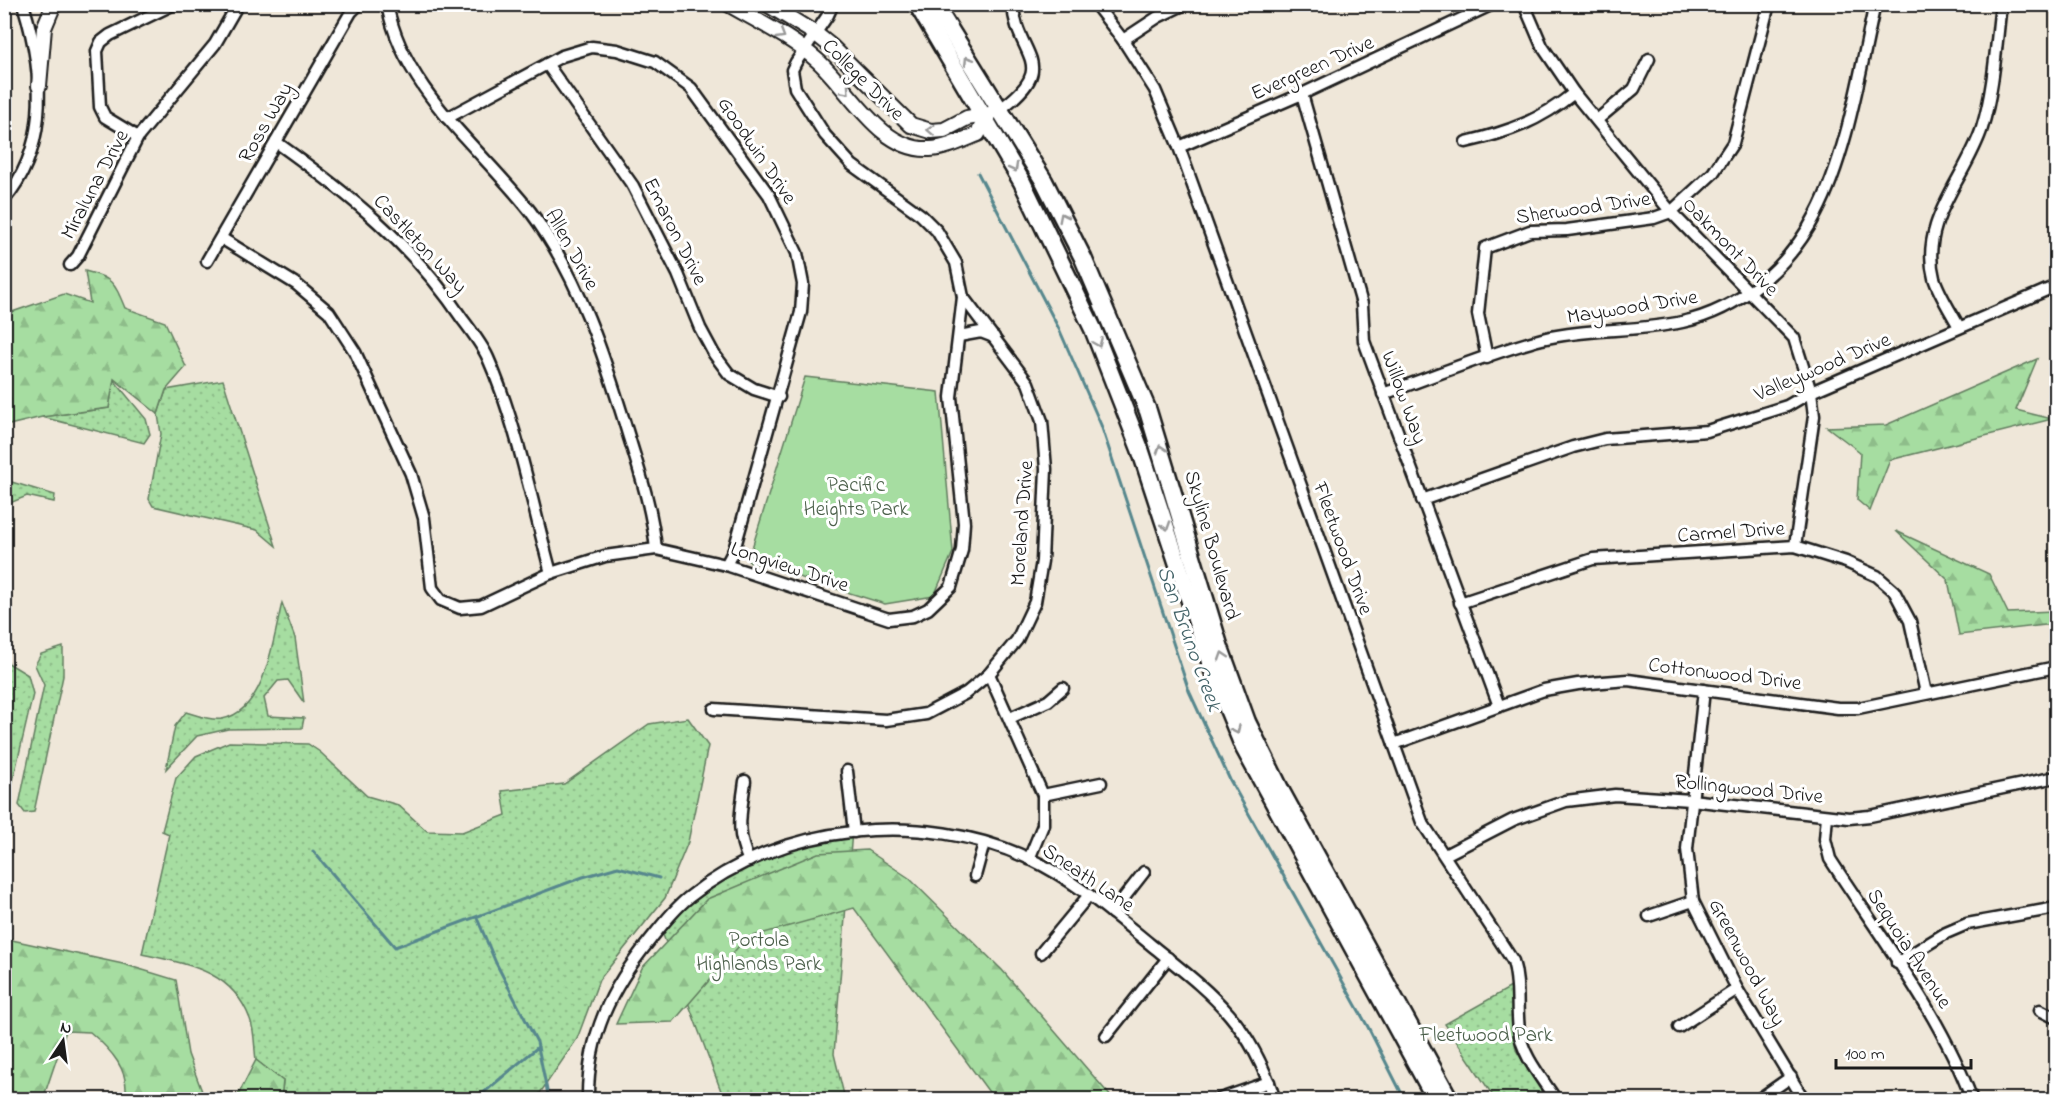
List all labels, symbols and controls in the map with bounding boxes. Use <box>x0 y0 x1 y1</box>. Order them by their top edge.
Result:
one-way arrow <box>775 27 785 39</box>
street label: Evergreen Drive <box>1247 28 1380 111</box>
street label: College Drive <box>813 32 911 130</box>
one-way arrow <box>964 56 976 66</box>
street label: Ross Way <box>232 77 304 170</box>
one-way arrow <box>839 84 850 95</box>
street label: Goodwin Drive <box>709 91 804 211</box>
one-way arrow <box>926 123 935 136</box>
street label: Miraluna Drive <box>54 124 138 245</box>
one-way arrow <box>1007 161 1018 172</box>
street label: Emaron Drive <box>634 173 714 291</box>
street label: Sherwood Drive <box>1514 185 1653 233</box>
street label: Castleton Way <box>364 188 474 302</box>
street label: Oakmont Drive <box>1674 191 1785 304</box>
street label: Allen Drive <box>537 204 606 297</box>
one-way arrow <box>1058 212 1070 223</box>
street label: Maywood Drive <box>1565 283 1701 335</box>
street label: Valleywood Drive <box>1749 325 1897 412</box>
one-way arrow <box>1091 337 1103 348</box>
street label: Willow Way <box>1370 347 1434 449</box>
one-way arrow <box>1156 444 1168 455</box>
street label: Moreland Drive <box>1004 459 1042 587</box>
street label: Skyline Boulevard <box>1173 467 1247 625</box>
park label: Pacific Heights Park <box>804 471 909 527</box>
street label: Fleetwood Drive <box>1304 477 1380 620</box>
street label: Carmel Drive <box>1676 514 1786 552</box>
one-way arrow <box>1159 520 1172 531</box>
street label: Longview Drive <box>726 535 853 603</box>
water label: San Bruno Creek <box>1147 562 1230 717</box>
one-way arrow <box>1217 651 1230 662</box>
street label: Cottonwood Drive <box>1646 651 1804 699</box>
one-way arrow <box>1229 724 1241 735</box>
street label: Rollingwood Drive <box>1673 767 1825 815</box>
street label: Sneath Lane <box>1036 837 1141 921</box>
street label: Sequoia Avenue <box>1858 883 1959 1015</box>
street label: Greenwood Way <box>1698 894 1792 1033</box>
park label: Portola Highlands Park <box>696 926 823 982</box>
north arrow <box>33 1011 93 1071</box>
text: N <box>58 1015 74 1041</box>
park label: Fleetwood Park <box>1418 1021 1554 1051</box>
scale bar <box>1836 1032 1971 1070</box>
text: 100 m <box>1845 1042 1885 1068</box>

